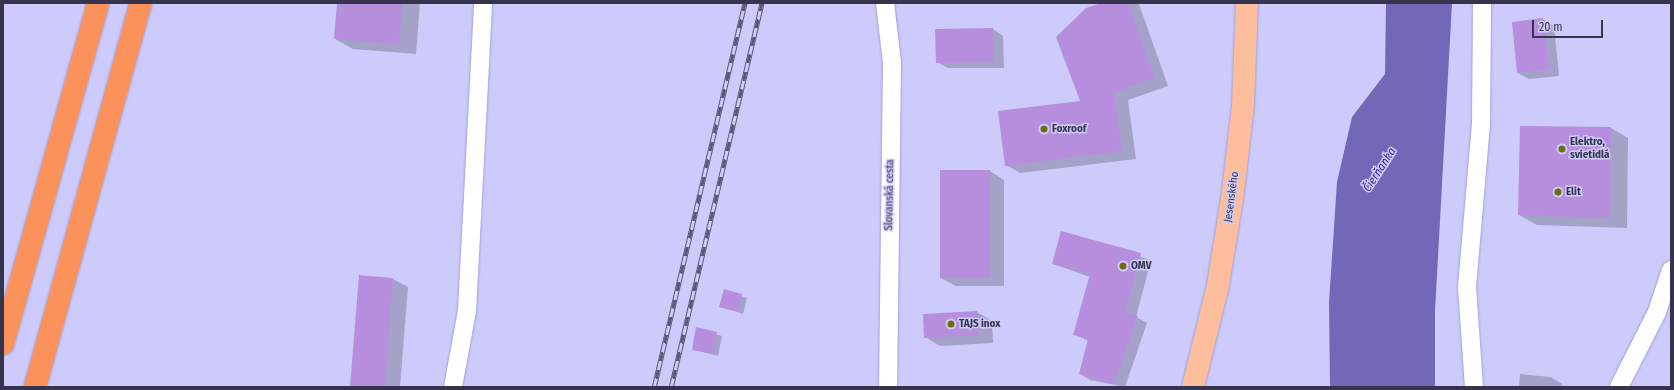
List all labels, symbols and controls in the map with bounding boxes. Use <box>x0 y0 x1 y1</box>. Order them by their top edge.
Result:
scale bar <box>1534 12 1605 38</box>
text: 20 m <box>1539 20 1563 34</box>
place label: Foxroof <box>1052 122 1086 136</box>
marker: Foxroof <box>1039 124 1049 134</box>
place label: Elektro, svietidlá <box>1570 136 1609 162</box>
marker: Elektro, svietidlá <box>1557 144 1567 154</box>
water label: Čierňanka <box>1360 145 1400 195</box>
street label: Slovanská cesta <box>883 159 897 231</box>
street label: Jesenského <box>1222 171 1242 223</box>
place label: Elit <box>1566 185 1581 199</box>
marker: Elit <box>1553 187 1563 197</box>
place label: OMV <box>1131 259 1151 273</box>
marker: OMV <box>1118 261 1128 271</box>
place label: TAJS inox <box>959 317 1001 331</box>
marker: TAJS inox <box>946 319 956 329</box>

